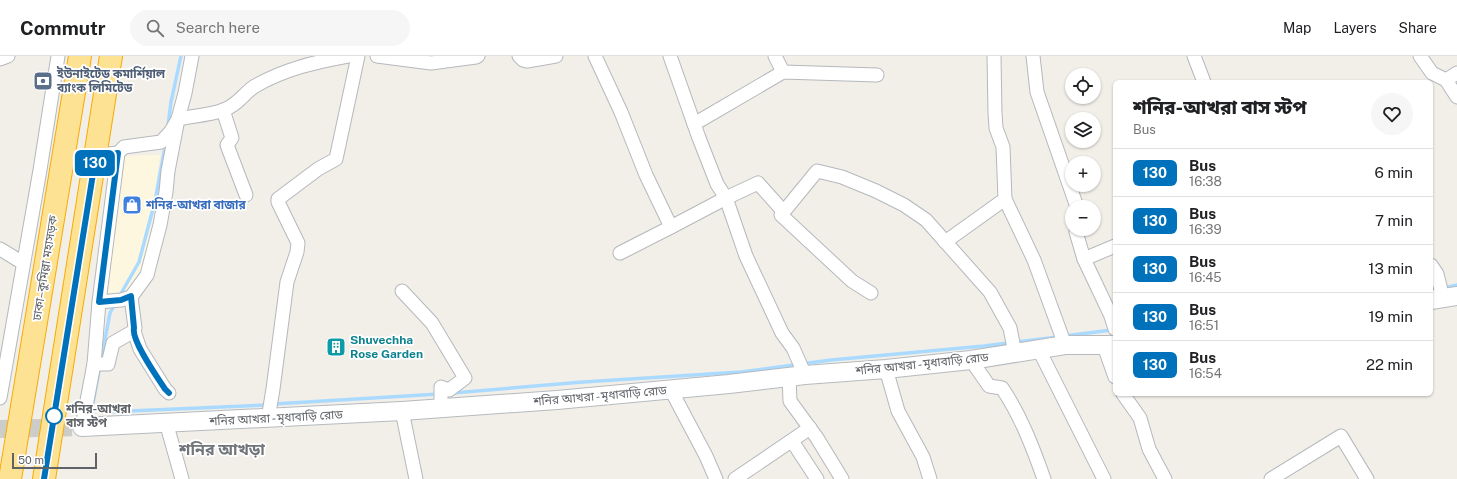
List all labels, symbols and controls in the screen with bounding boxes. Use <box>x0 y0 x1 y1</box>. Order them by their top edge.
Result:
search box <box>130 10 410 46</box>
text: Commutr <box>20 17 106 39</box>
icon: search <box>144 17 166 39</box>
text: Search here <box>176 19 260 36</box>
text: Map <box>1283 20 1311 36</box>
text: Layers <box>1333 20 1377 36</box>
text: Share <box>1399 20 1437 36</box>
place label: ইউনাইটেড কমার্শিয়াল ব্যাংক লিমিটেড <box>56 66 166 95</box>
map controls <box>1065 68 1101 236</box>
button: locate <box>1065 68 1101 104</box>
bank icon: ইউনাইটেড কমার্শিয়াল ব্যাংক লিমিটেড <box>32 70 54 92</box>
button: heart <box>1371 93 1413 135</box>
text: শনির-আখরা বাস স্টপ <box>1133 96 1306 118</box>
button: layers <box>1065 112 1101 148</box>
text: Bus <box>1133 122 1156 137</box>
line badge: 130 <box>72 150 118 176</box>
text: 130 <box>83 155 107 171</box>
button: + <box>1065 156 1101 192</box>
text: Bus <box>1189 157 1216 174</box>
text: 6 min <box>1375 164 1413 181</box>
text: 130 <box>1143 165 1167 181</box>
text: 16:38 <box>1189 174 1222 189</box>
shop icon: শনির-আখরা বাজার <box>121 194 143 216</box>
place label: শনির-আখরা বাজার <box>145 197 246 212</box>
button: − <box>1065 200 1101 236</box>
text: Bus <box>1189 205 1216 222</box>
text: 7 min <box>1375 212 1413 229</box>
text: 130 <box>1143 213 1167 229</box>
street label: ঢাকা–কুমিল্লা মহাসড়ক <box>29 214 61 323</box>
text: 16:39 <box>1189 222 1222 237</box>
text: Bus <box>1189 253 1216 270</box>
text: 13 min <box>1368 260 1413 277</box>
text: 130 <box>1143 261 1167 277</box>
text: 16:45 <box>1189 270 1222 285</box>
text: Bus <box>1189 301 1216 318</box>
text: 19 min <box>1368 308 1413 325</box>
text: 130 <box>1143 309 1167 325</box>
text: 16:51 <box>1189 318 1219 333</box>
place label: Shuvechha Rose Garden <box>350 333 423 361</box>
building icon: Shuvechha Rose Garden <box>325 336 347 358</box>
street label: শনির আখরা - মৃধাবাড়ি রোড <box>854 349 990 379</box>
text: Bus <box>1189 349 1216 366</box>
text: 22 min <box>1366 356 1413 373</box>
text: 130 <box>1143 357 1167 373</box>
text: 16:54 <box>1189 366 1222 381</box>
street label: শনির আখরা - মৃধাবাড়ি রোড <box>532 382 668 410</box>
place label: শনির-আখরা বাস স্টপ <box>65 401 132 430</box>
street label: শনির আখরা - মৃধাবাড়ি রোড <box>208 406 344 430</box>
marker: শনির-আখরা বাস স্টপ <box>45 407 63 425</box>
district label: শনির আখড়া <box>178 440 265 459</box>
scale bar <box>12 451 97 470</box>
text: 50 m <box>18 454 44 466</box>

